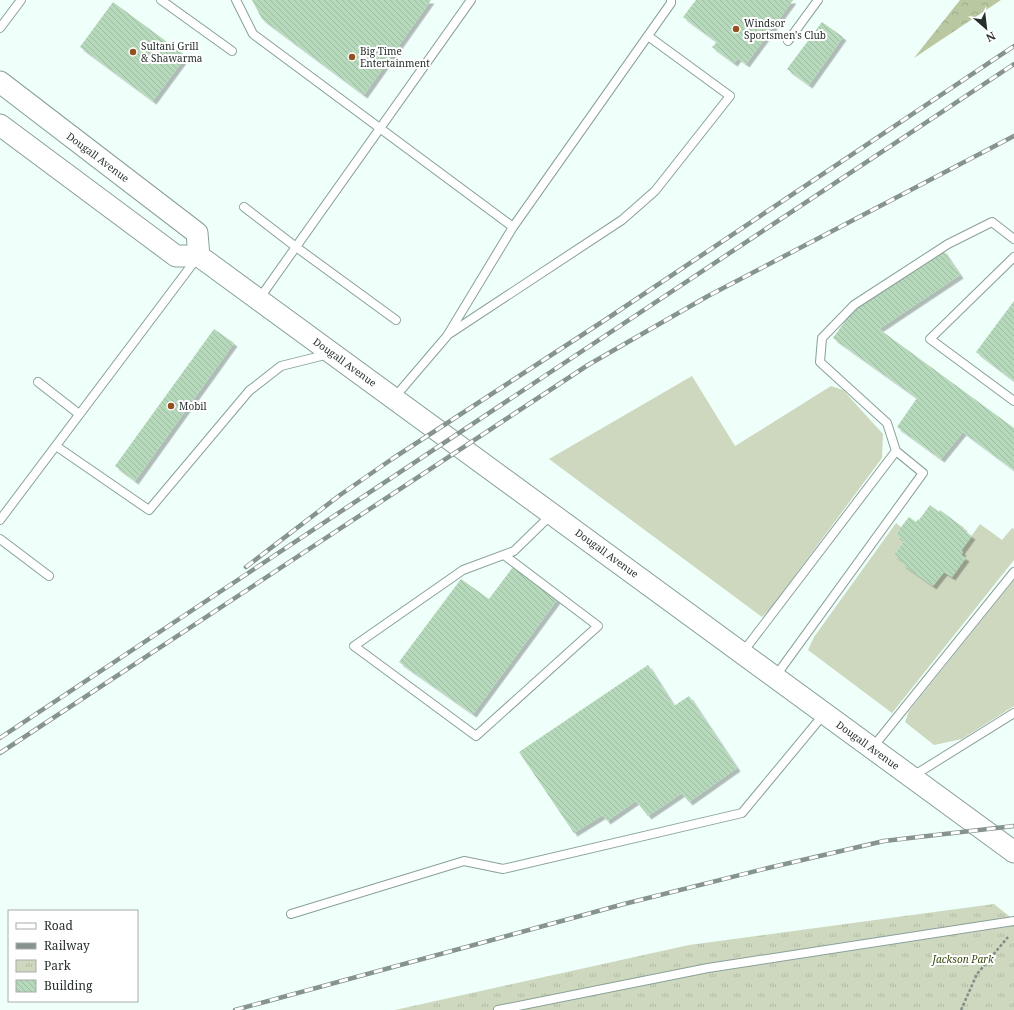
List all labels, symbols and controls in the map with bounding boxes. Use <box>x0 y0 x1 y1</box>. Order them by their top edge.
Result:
north arrow <box>966 8 1006 48</box>
place label: Windsor Sportsmen's Club <box>744 16 826 42</box>
marker: Windsor Sportsmen's Club <box>731 24 741 34</box>
text: N <box>983 29 998 46</box>
place label: Sultani Grill & Shawarma <box>141 39 203 65</box>
place label: Big Time Entertainment <box>360 44 430 70</box>
marker: Sultani Grill & Shawarma <box>128 47 138 57</box>
marker: Big Time Entertainment <box>347 52 357 62</box>
street label: Dougall Avenue <box>64 129 132 185</box>
street label: Dougall Avenue <box>311 334 379 390</box>
place label: Mobil <box>179 399 207 413</box>
marker: Mobil <box>166 401 176 411</box>
street label: Dougall Avenue <box>573 525 641 581</box>
street label: Dougall Avenue <box>834 717 902 773</box>
legend <box>8 910 138 1002</box>
text: Road <box>44 917 74 934</box>
text: Railway <box>44 937 90 954</box>
park label: Jackson Park <box>930 952 994 966</box>
text: Park <box>44 957 72 974</box>
text: Building <box>44 977 93 994</box>

